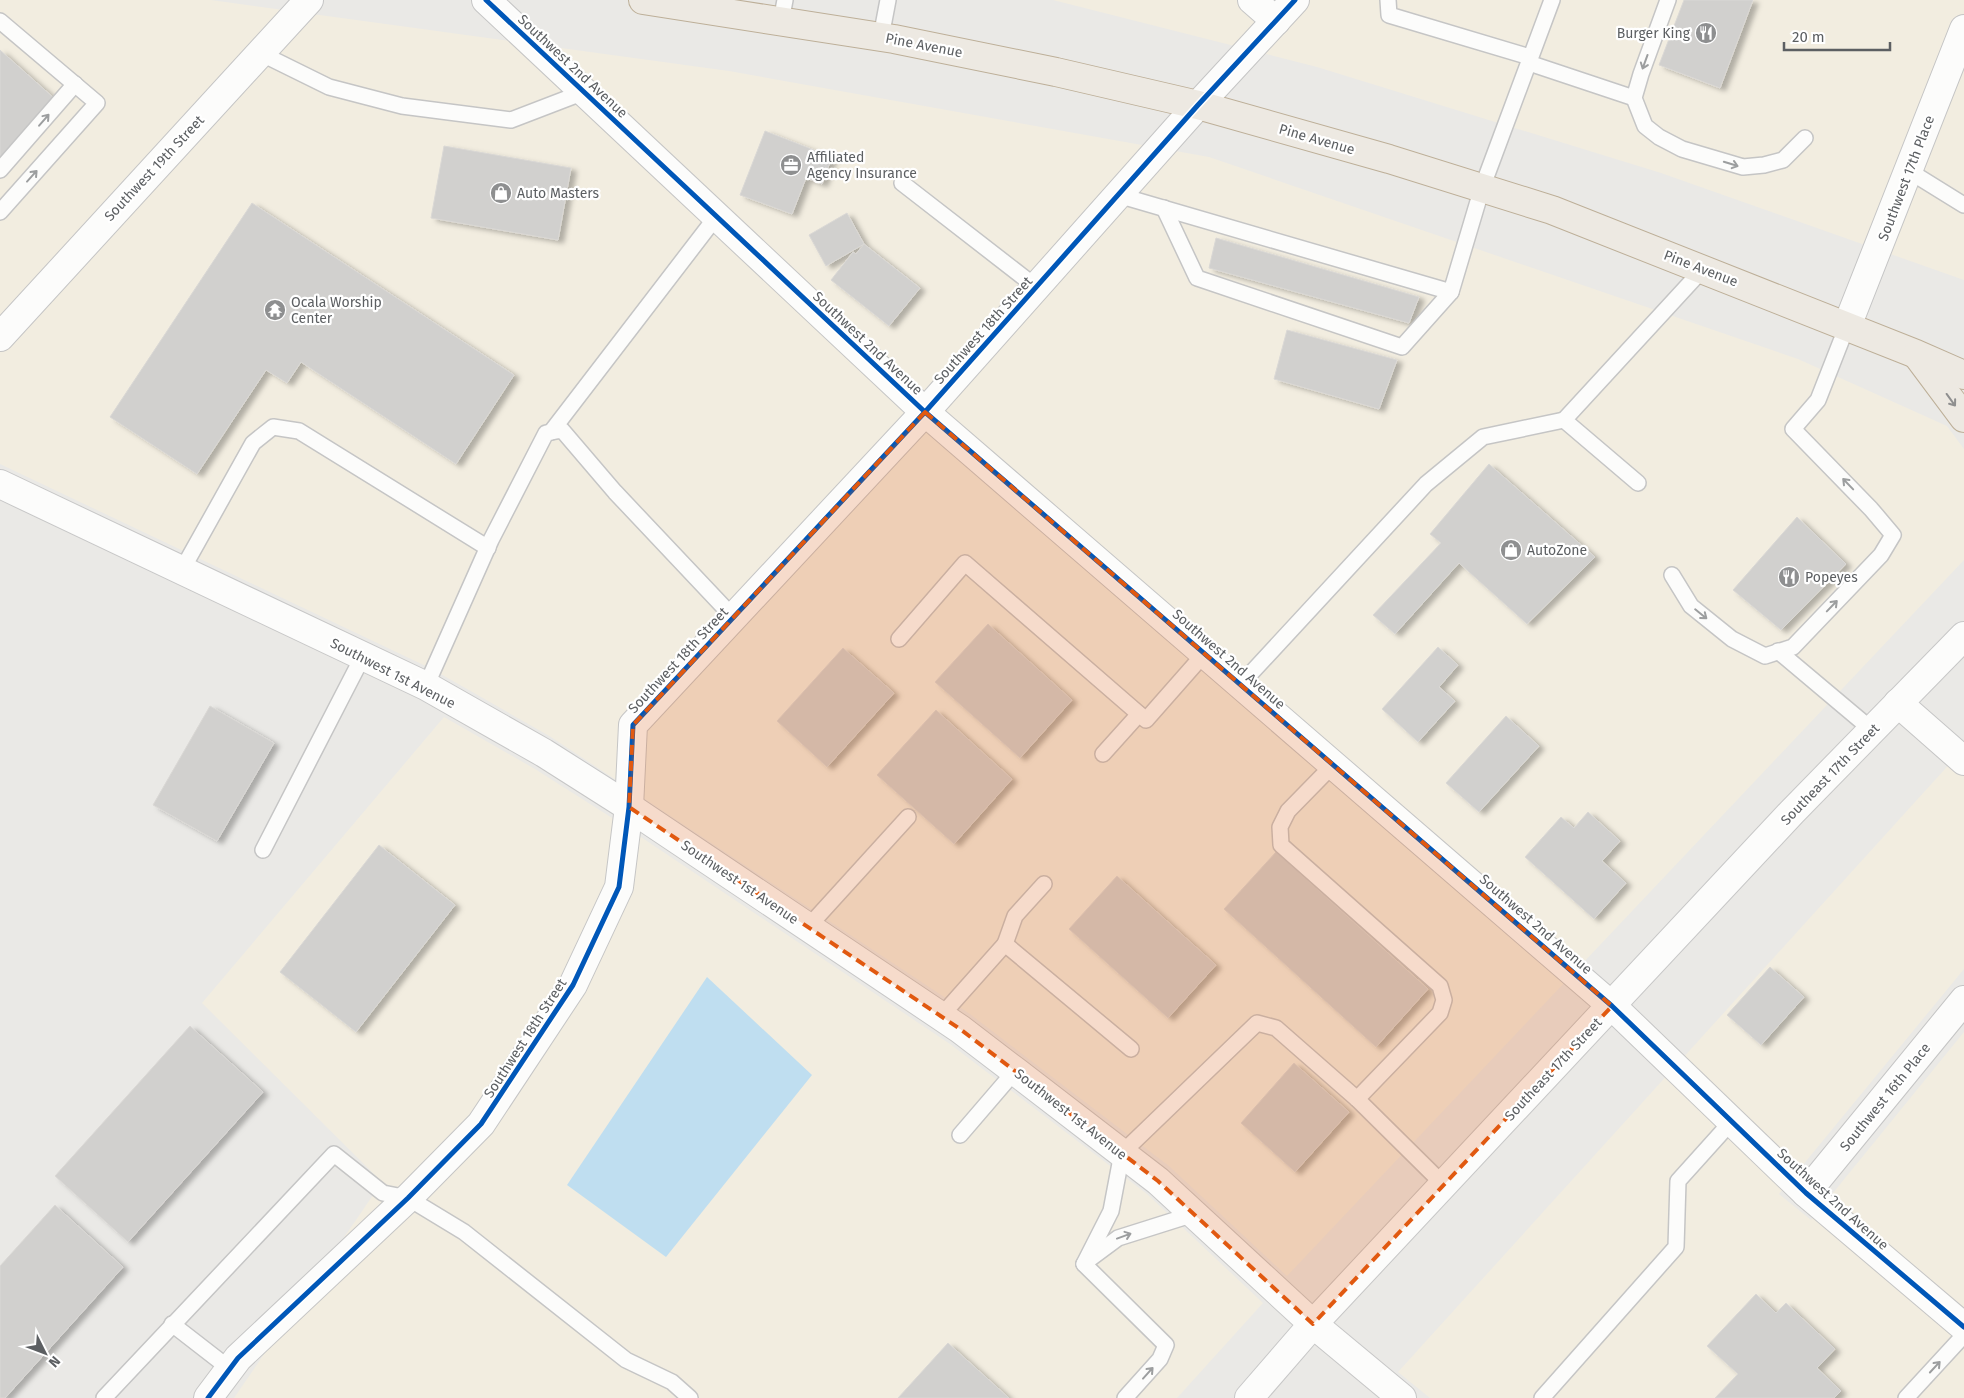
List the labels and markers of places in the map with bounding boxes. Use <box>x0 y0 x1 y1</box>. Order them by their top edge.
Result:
restaurant icon: Burger King <box>1694 21 1718 45</box>
place label: Burger King <box>1617 25 1691 42</box>
place label: Affiliated Agency Insurance <box>807 149 917 182</box>
office icon: Affiliated Agency Insurance <box>779 153 803 177</box>
shop icon: Auto Masters <box>489 181 513 205</box>
place label: Auto Masters <box>517 185 599 202</box>
place label: Ocala Worship Center <box>291 294 382 327</box>
temple icon: Ocala Worship Center <box>263 298 287 322</box>
shop icon: AutoZone <box>1499 538 1523 562</box>
place label: AutoZone <box>1527 542 1587 559</box>
restaurant icon: Popeyes <box>1777 565 1801 589</box>
place label: Popeyes <box>1805 569 1858 586</box>

